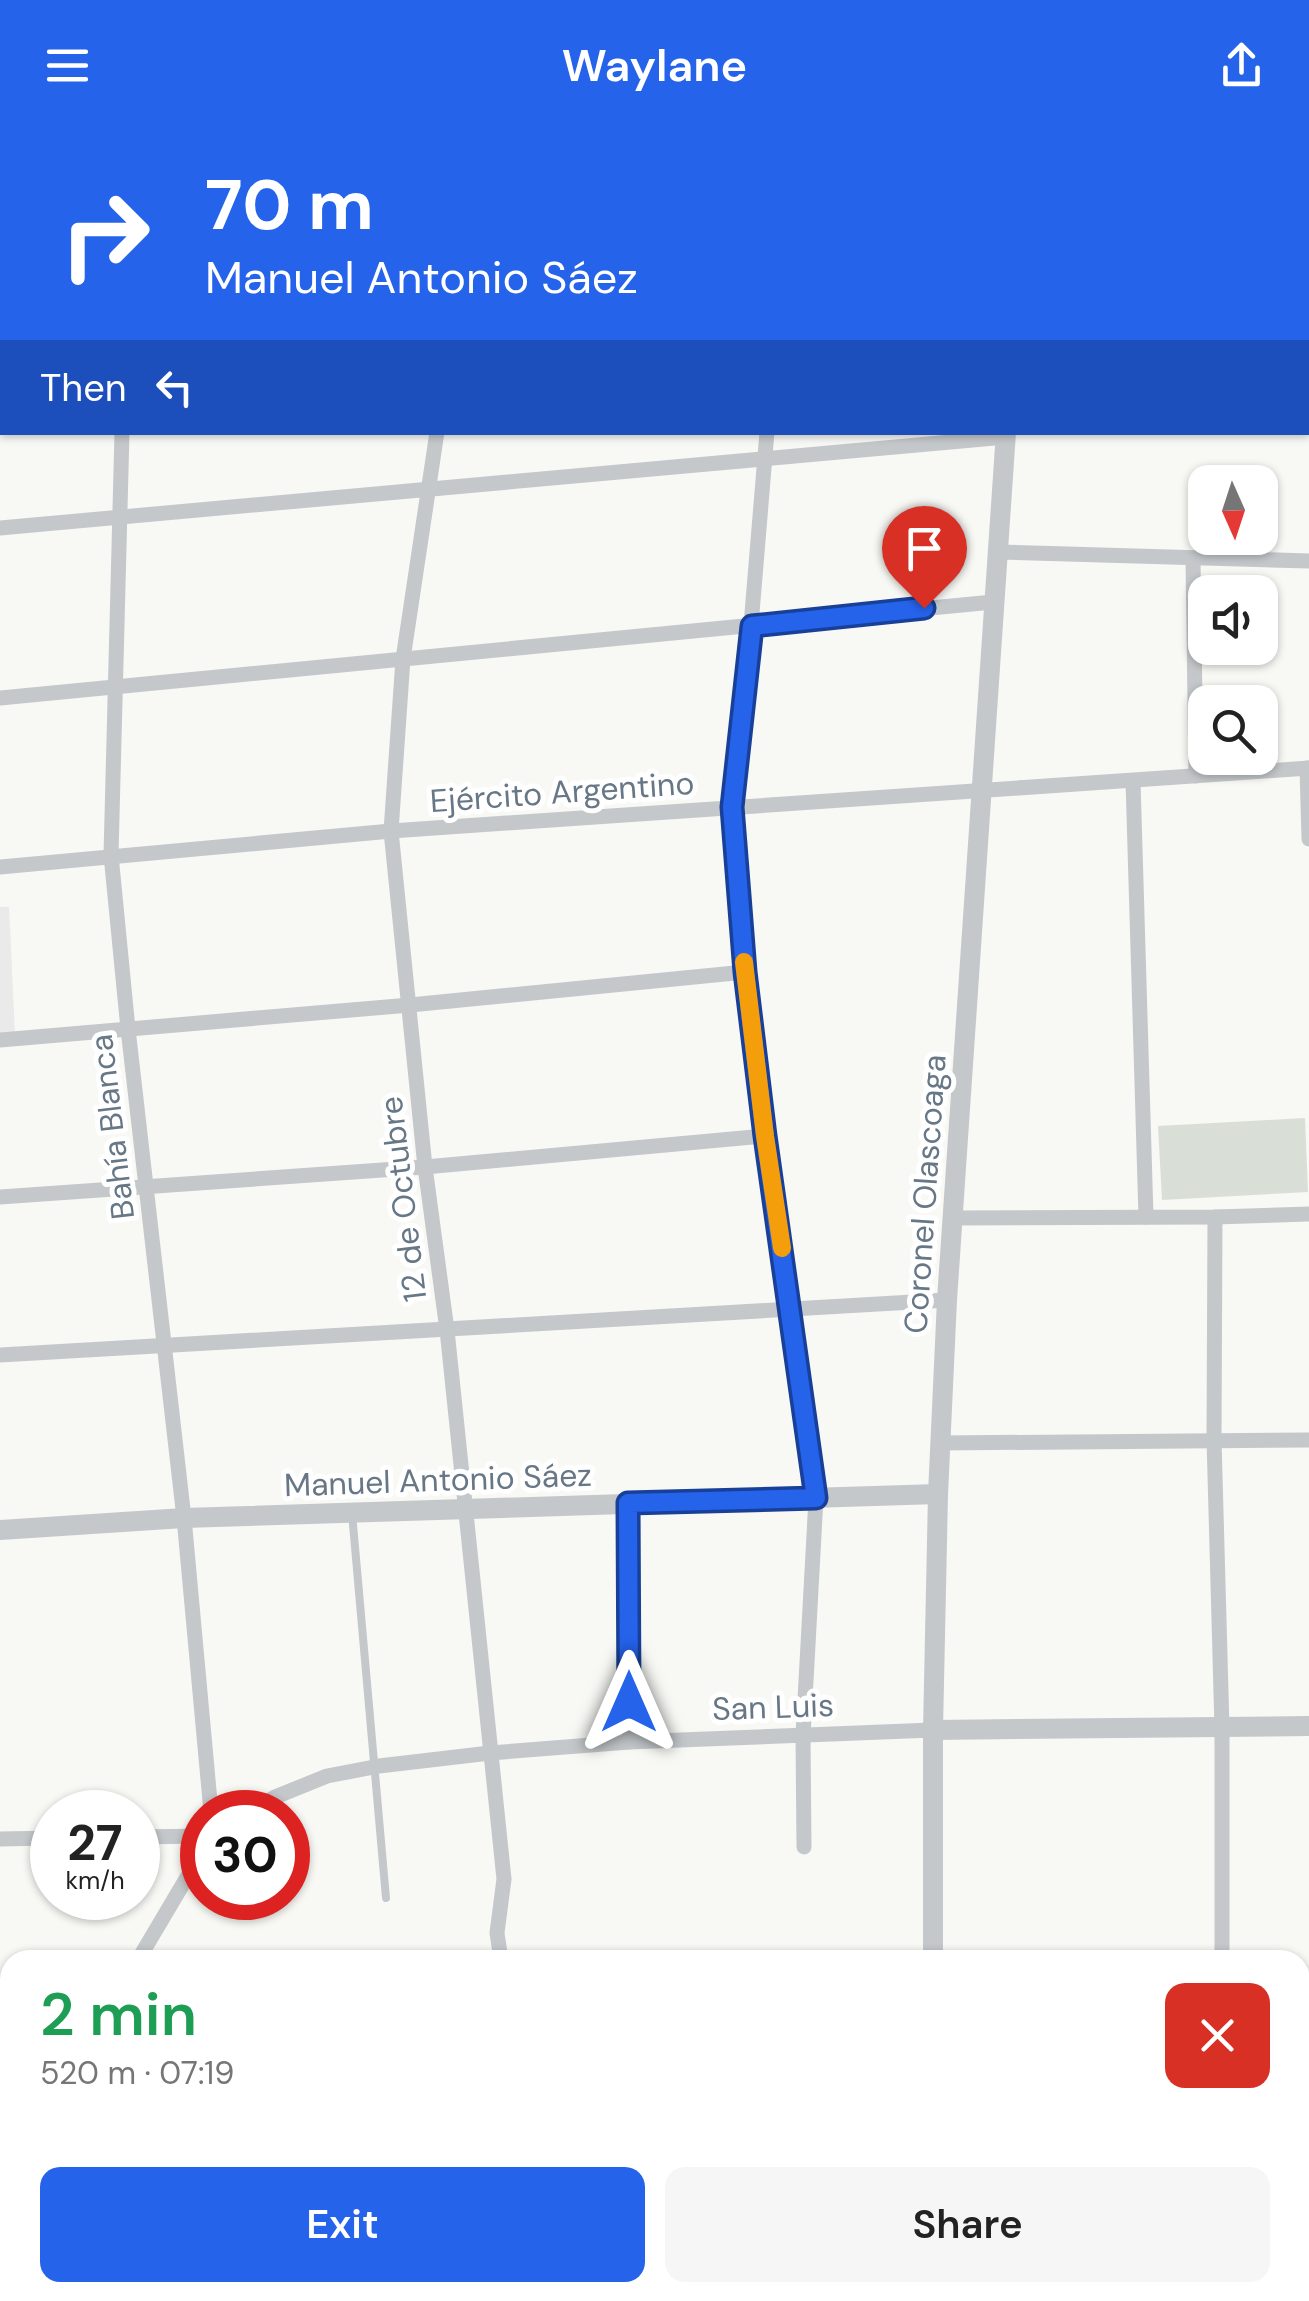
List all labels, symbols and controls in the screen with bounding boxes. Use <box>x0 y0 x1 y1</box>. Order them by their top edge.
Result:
text: Waylane <box>562 36 747 95</box>
icon: menu <box>40 38 95 93</box>
icon: share <box>1214 38 1269 93</box>
text: 70 m <box>205 160 374 251</box>
icon: right <box>40 170 170 300</box>
text: Manuel Antonio Sáez <box>205 248 638 307</box>
icon: left <box>147 360 202 415</box>
text: Then <box>40 363 127 413</box>
north arrow <box>1188 465 1278 555</box>
map controls <box>1188 465 1278 775</box>
pin <box>882 506 967 609</box>
icon: arrive <box>897 521 952 576</box>
button: sound <box>1188 575 1278 665</box>
button: search <box>1188 685 1278 775</box>
street label: Ejército Argentino <box>428 762 696 822</box>
street label: Bahía Blanca <box>80 1032 144 1222</box>
street label: Coronel Olascoaga <box>894 1053 956 1335</box>
street label: 12 de Octubre <box>370 1094 436 1304</box>
street label: Manuel Antonio Sáez <box>283 1454 593 1506</box>
position arrow <box>577 1650 681 1754</box>
street label: San Luis <box>711 1684 835 1730</box>
speed limit sign: 30 <box>180 1790 310 1920</box>
text: 27 <box>67 1810 123 1876</box>
text: km/h <box>65 1864 125 1897</box>
text: 2 min <box>40 1975 197 2054</box>
button: close <box>1165 1983 1270 2088</box>
text: 520 m · 07:19 <box>40 2052 234 2094</box>
button: Exit <box>40 2167 645 2282</box>
button: Share <box>665 2167 1270 2282</box>

